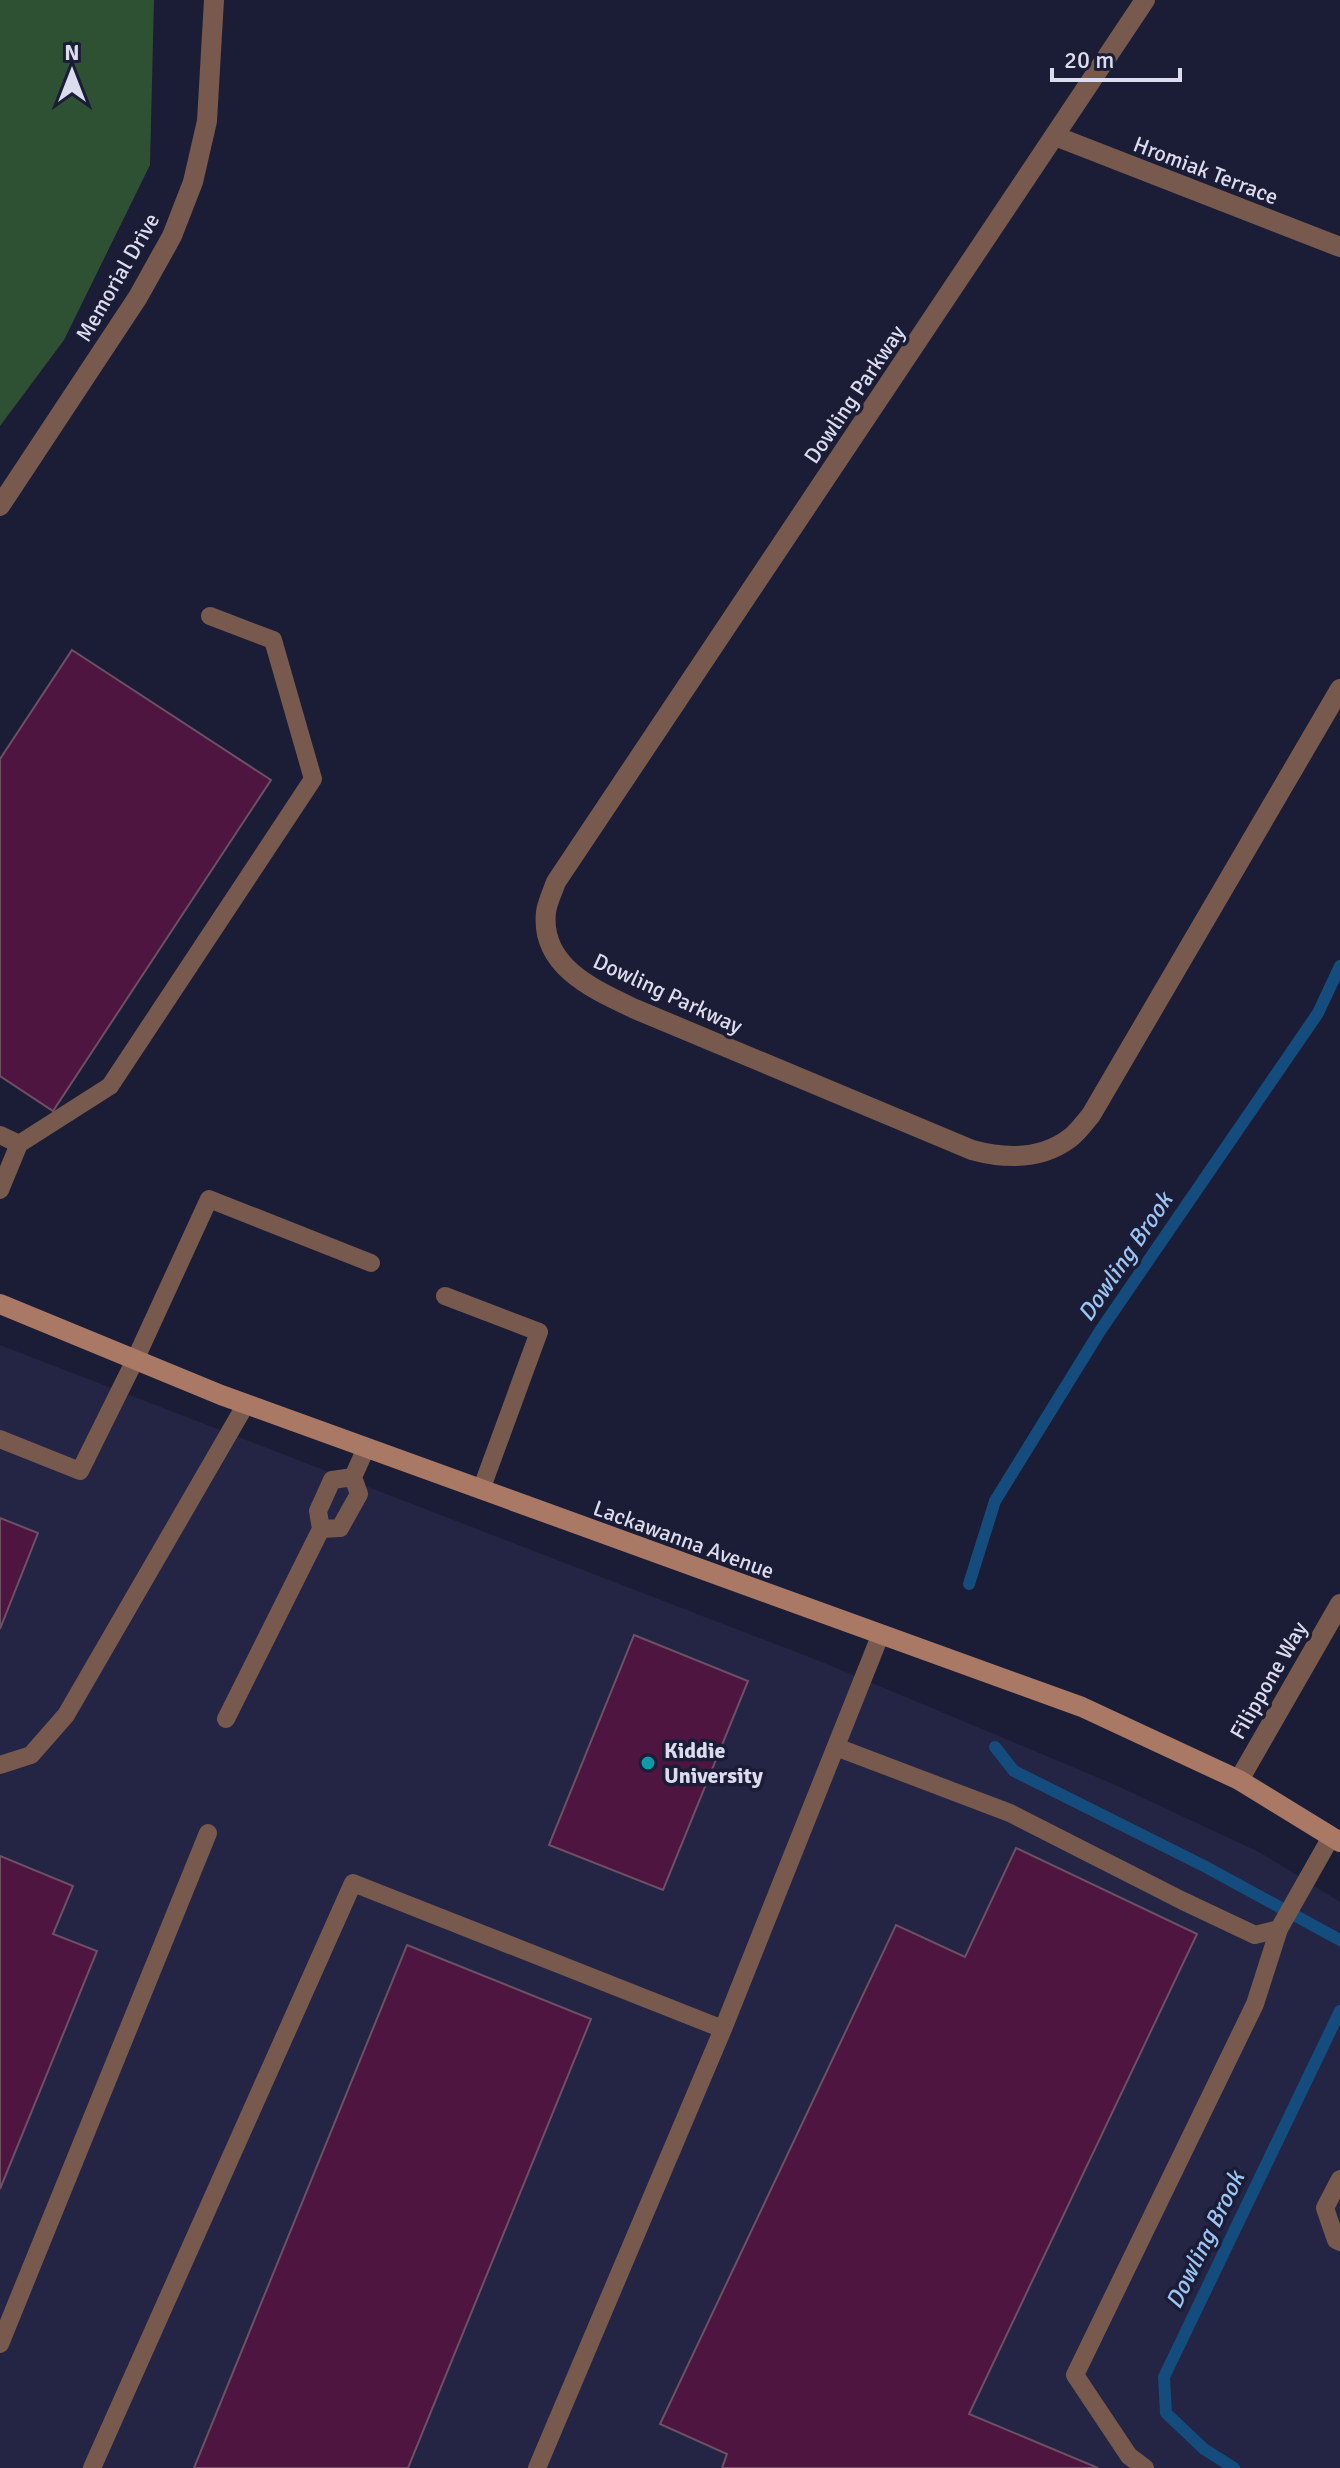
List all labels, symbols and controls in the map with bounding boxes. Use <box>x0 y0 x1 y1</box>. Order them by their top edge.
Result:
north arrow <box>32 32 112 112</box>
scale bar <box>1052 32 1180 82</box>
text: N <box>64 39 80 66</box>
text: 20 m <box>1064 45 1114 75</box>
street label: Hromiak Terrace <box>1130 130 1282 210</box>
street label: Memorial Drive <box>70 208 165 346</box>
street label: Dowling Parkway <box>798 319 911 469</box>
street label: Dowling Parkway <box>589 947 747 1040</box>
water label: Dowling Brook <box>1071 1185 1180 1327</box>
street label: Lackawanna Avenue <box>590 1494 778 1585</box>
street label: Filippone Way <box>1224 1616 1313 1744</box>
place label: Kiddie University <box>664 1737 763 1789</box>
marker: Kiddie University <box>639 1754 657 1772</box>
water label: Dowling Brook <box>1159 2165 1252 2314</box>

